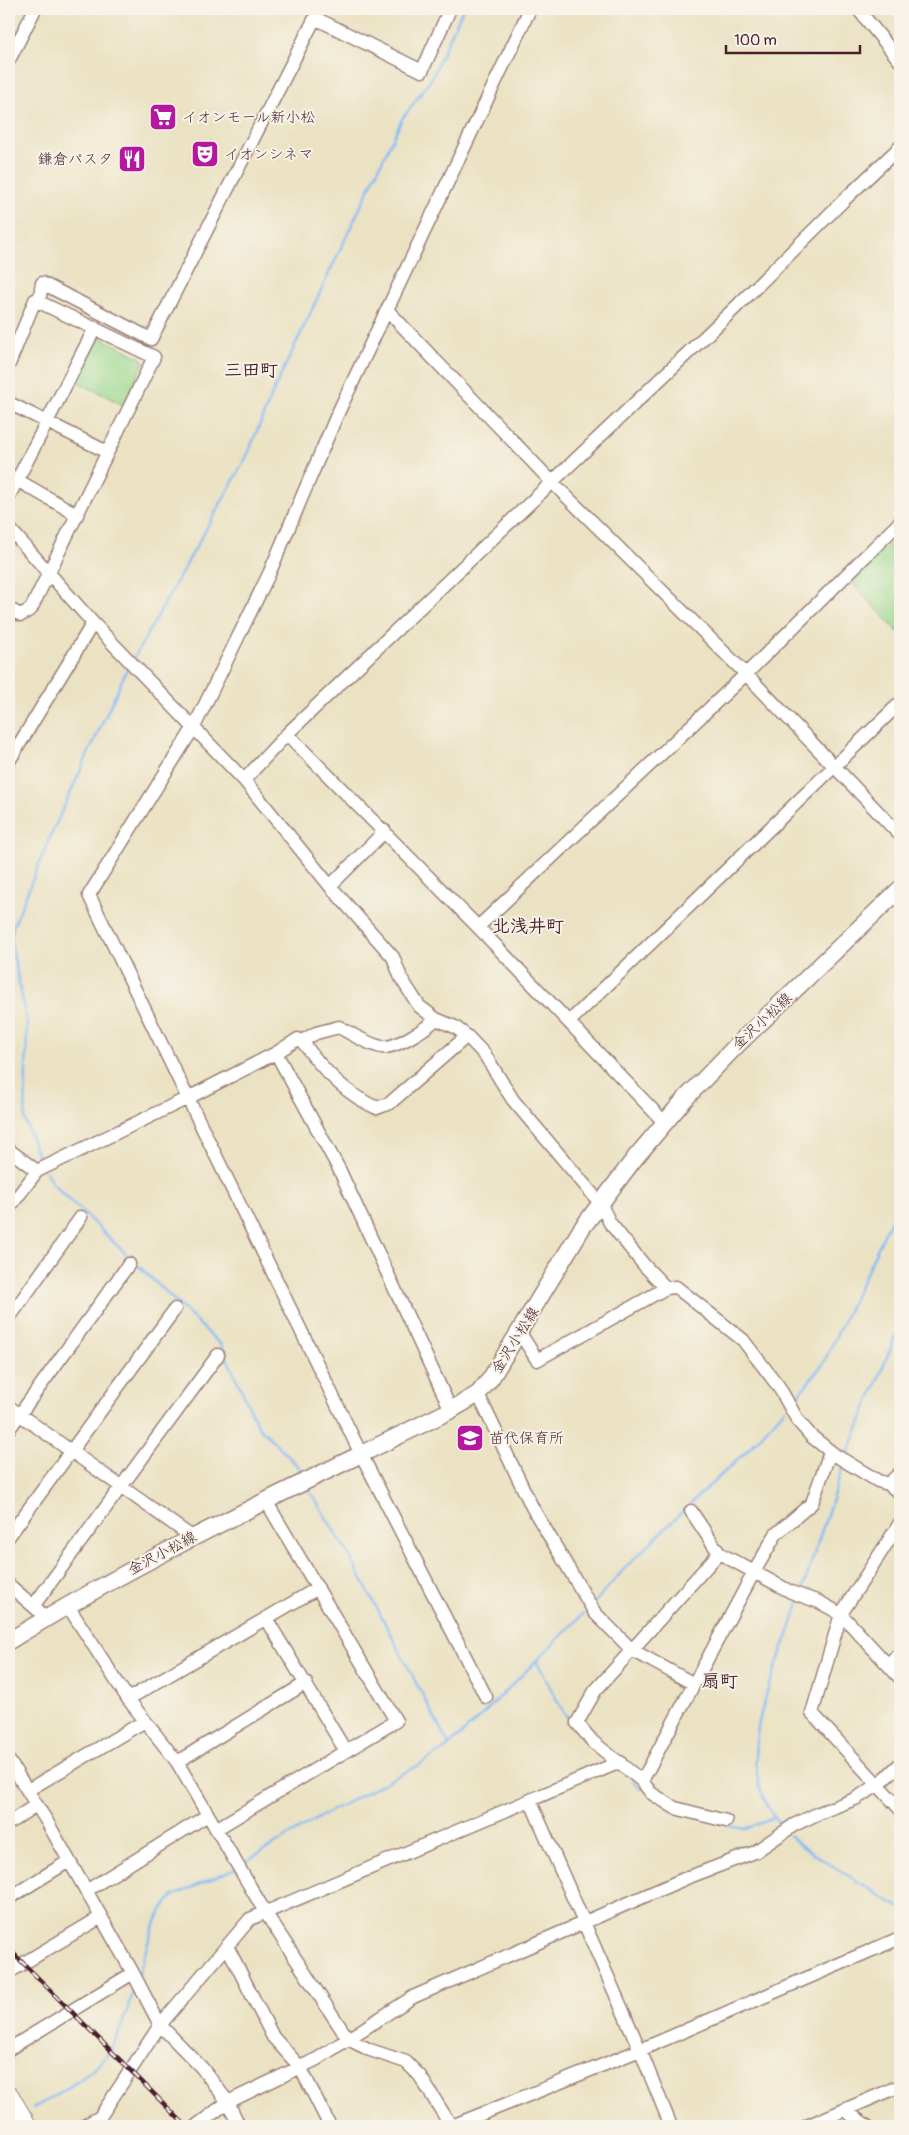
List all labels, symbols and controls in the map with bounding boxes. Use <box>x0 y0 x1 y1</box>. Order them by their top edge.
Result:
scale bar <box>726 22 860 54</box>
text: 100 m <box>734 31 777 50</box>
supermarket icon: イオンモール新小松 <box>148 102 178 132</box>
place label: イオンモール新小松 <box>182 108 316 127</box>
theatre icon: イオンシネマ <box>190 139 220 169</box>
restaurant icon: 鎌倉パスタ <box>117 144 147 174</box>
place label: イオンシネマ <box>224 145 313 164</box>
place label: 鎌倉パスタ <box>38 150 113 169</box>
district label: 三田町 <box>224 359 278 382</box>
district label: 北浅井町 <box>492 915 564 938</box>
street label: 金沢小松線 <box>728 989 796 1054</box>
street label: 金沢小松線 <box>487 1303 543 1377</box>
school or university icon: 苗代保育所 <box>455 1423 485 1453</box>
place label: 苗代保育所 <box>489 1429 564 1448</box>
street label: 金沢小松線 <box>125 1527 200 1579</box>
district label: 扇町 <box>702 1670 738 1693</box>

